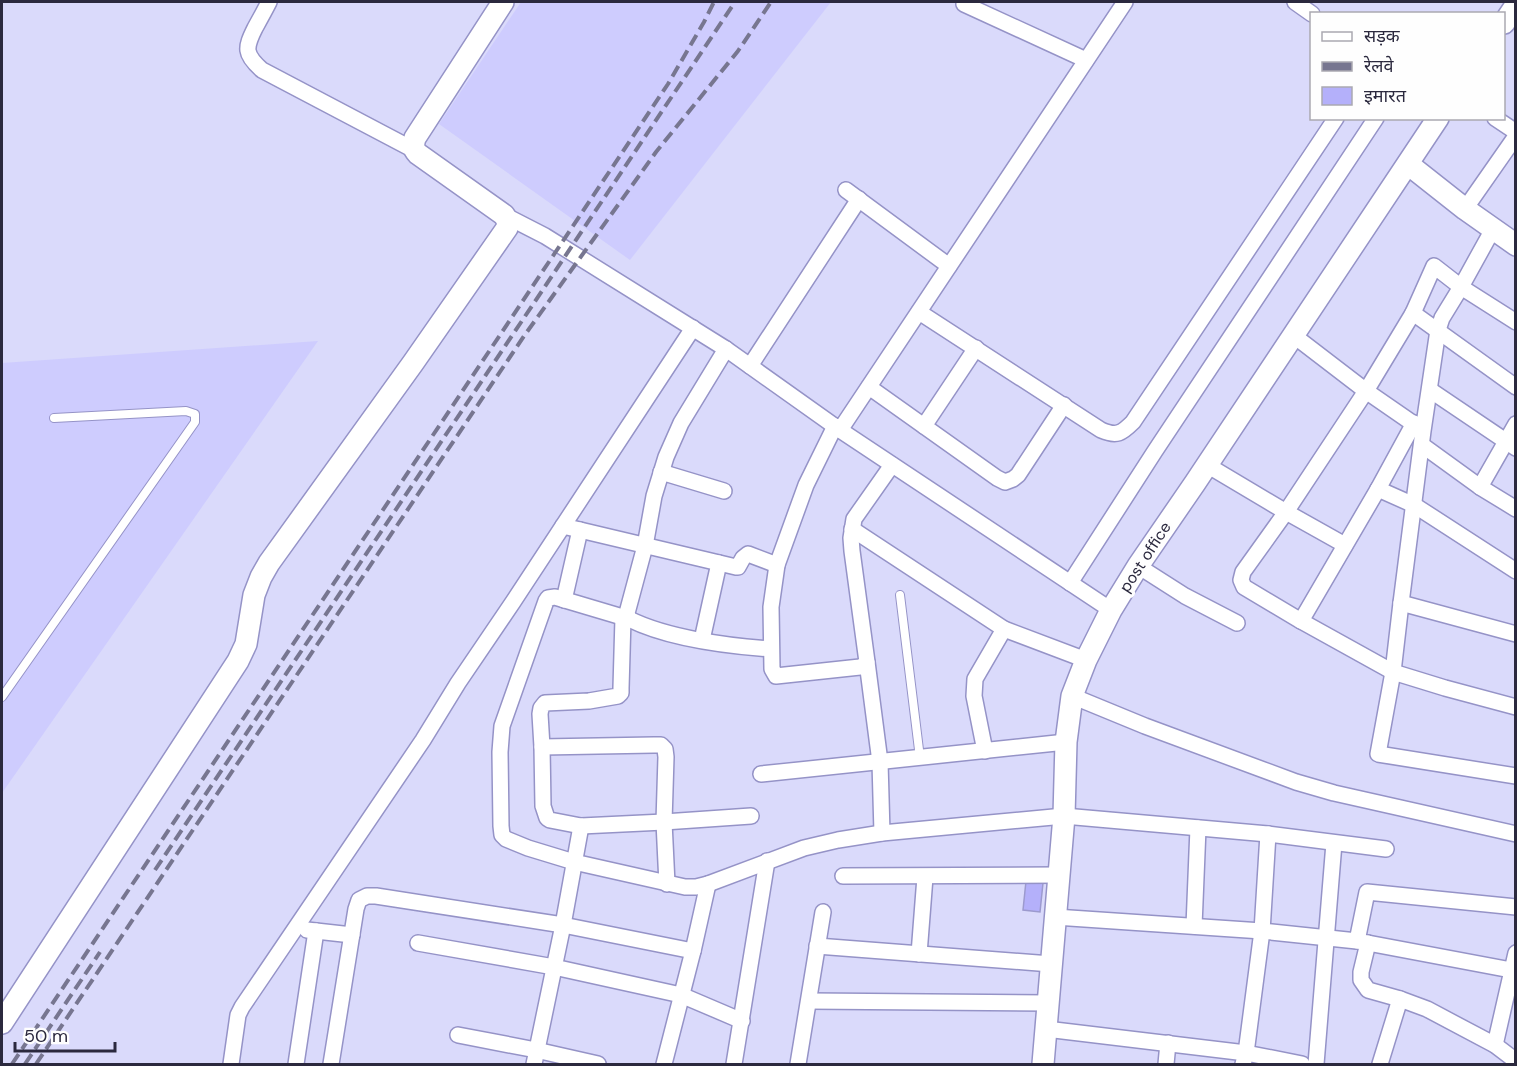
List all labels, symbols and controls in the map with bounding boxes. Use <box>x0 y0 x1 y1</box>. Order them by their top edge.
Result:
legend <box>1310 12 1505 120</box>
text: सड़क <box>1364 24 1401 48</box>
text: रेलवे <box>1363 54 1395 78</box>
text: इमारत <box>1364 84 1407 108</box>
street label: post office <box>1114 518 1176 596</box>
scale bar <box>15 1015 116 1053</box>
text: 50 m <box>24 1024 68 1048</box>

